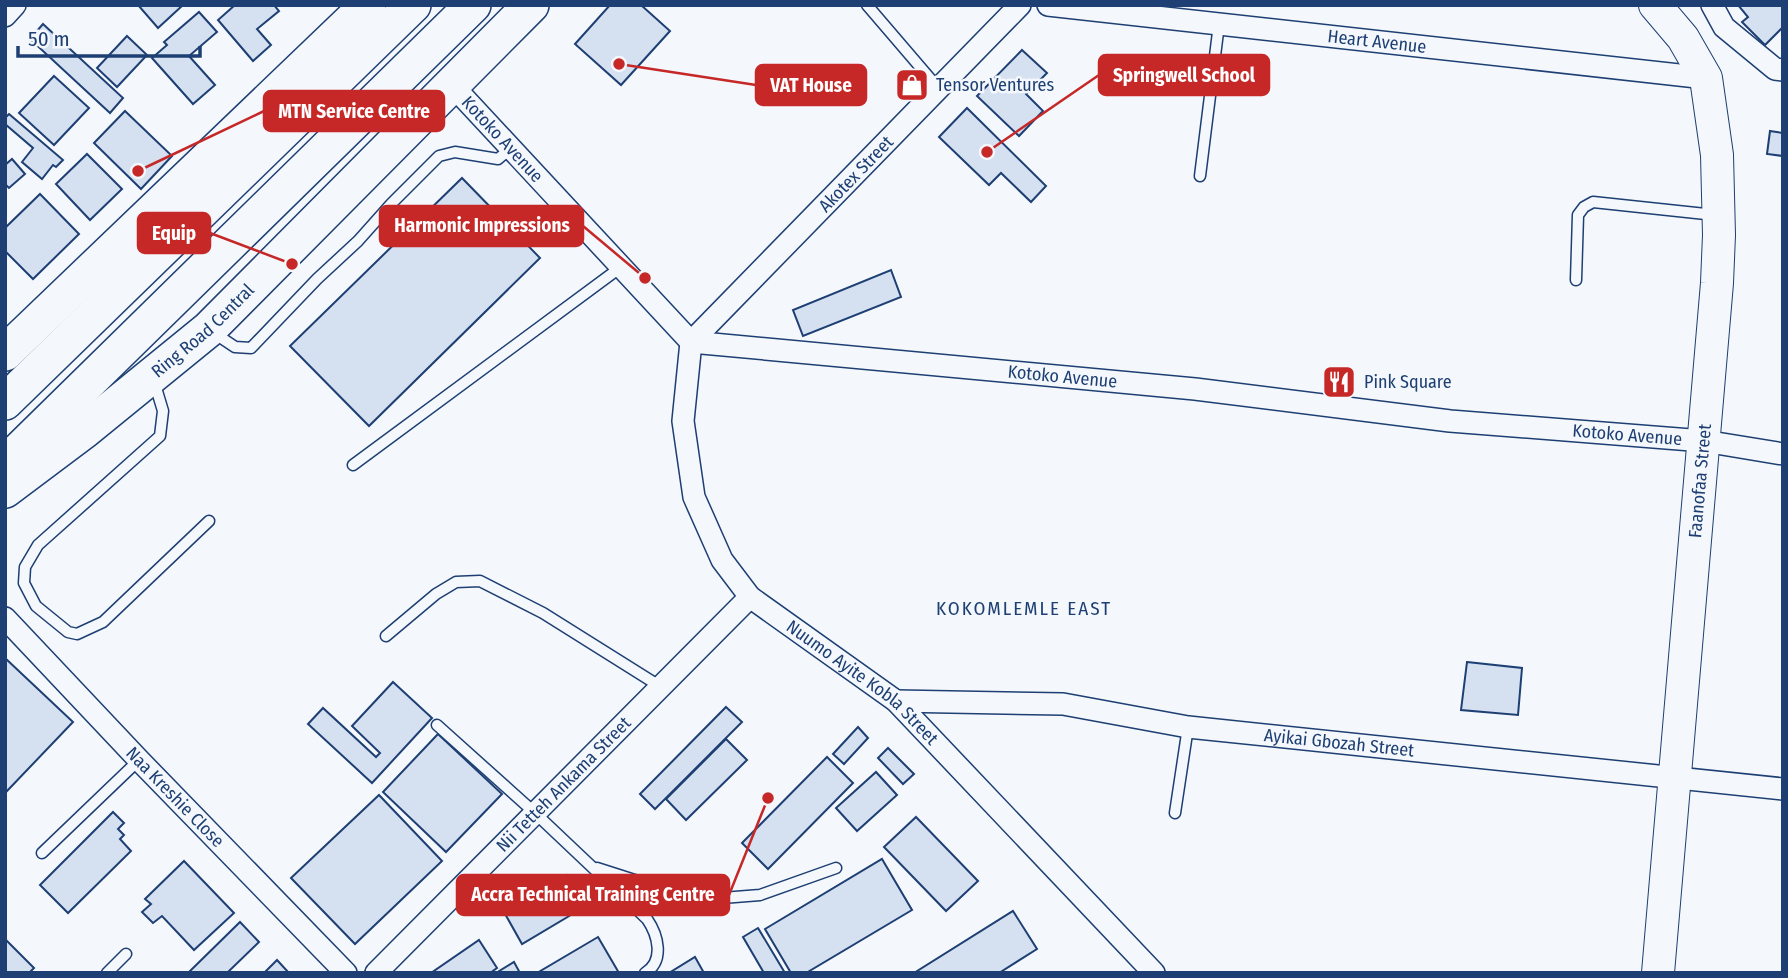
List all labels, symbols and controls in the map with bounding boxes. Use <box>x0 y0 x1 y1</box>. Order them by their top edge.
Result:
scale bar <box>18 14 200 58</box>
street label: Heart Avenue <box>1327 25 1428 58</box>
text: 50 m <box>28 26 70 52</box>
callout: Springwell School <box>1099 55 1269 95</box>
text: Springwell School <box>1113 64 1256 87</box>
callout: VAT House <box>756 65 866 105</box>
shop icon: Tensor Ventures <box>893 66 931 104</box>
text: VAT House <box>769 74 852 97</box>
place label: Tensor Ventures <box>936 74 1054 96</box>
callout: MTN Service Centre <box>264 91 444 131</box>
street label: Kotoko Avenue <box>457 91 548 187</box>
text: MTN Service Centre <box>278 100 430 123</box>
street label: Akotex Street <box>814 131 898 217</box>
callout: Harmonic Impressions <box>380 206 583 246</box>
callout: Equip <box>138 213 210 253</box>
text: Harmonic Impressions <box>394 214 570 237</box>
text: Equip <box>152 222 196 245</box>
street label: Ring Road Central <box>147 279 259 382</box>
street label: Kotoko Avenue <box>1007 361 1118 393</box>
restaurant icon: Pink Square <box>1320 363 1358 401</box>
place label: Pink Square <box>1364 371 1452 393</box>
street label: Kotoko Avenue <box>1572 420 1683 450</box>
street label: Faanofaa Street <box>1684 423 1716 539</box>
district label: KOKOMLEMLE EAST <box>936 597 1112 620</box>
street label: Nuumo Ayite Kobla Street <box>782 615 943 750</box>
street label: Nii Tetteh Ankama Street <box>492 712 636 857</box>
street label: Ayikai Gbozah Street <box>1263 724 1415 762</box>
street label: Naa Kreshie Close <box>121 742 229 852</box>
callout: Accra Technical Training Centre <box>457 875 729 915</box>
text: Accra Technical Training Centre <box>470 883 715 906</box>

